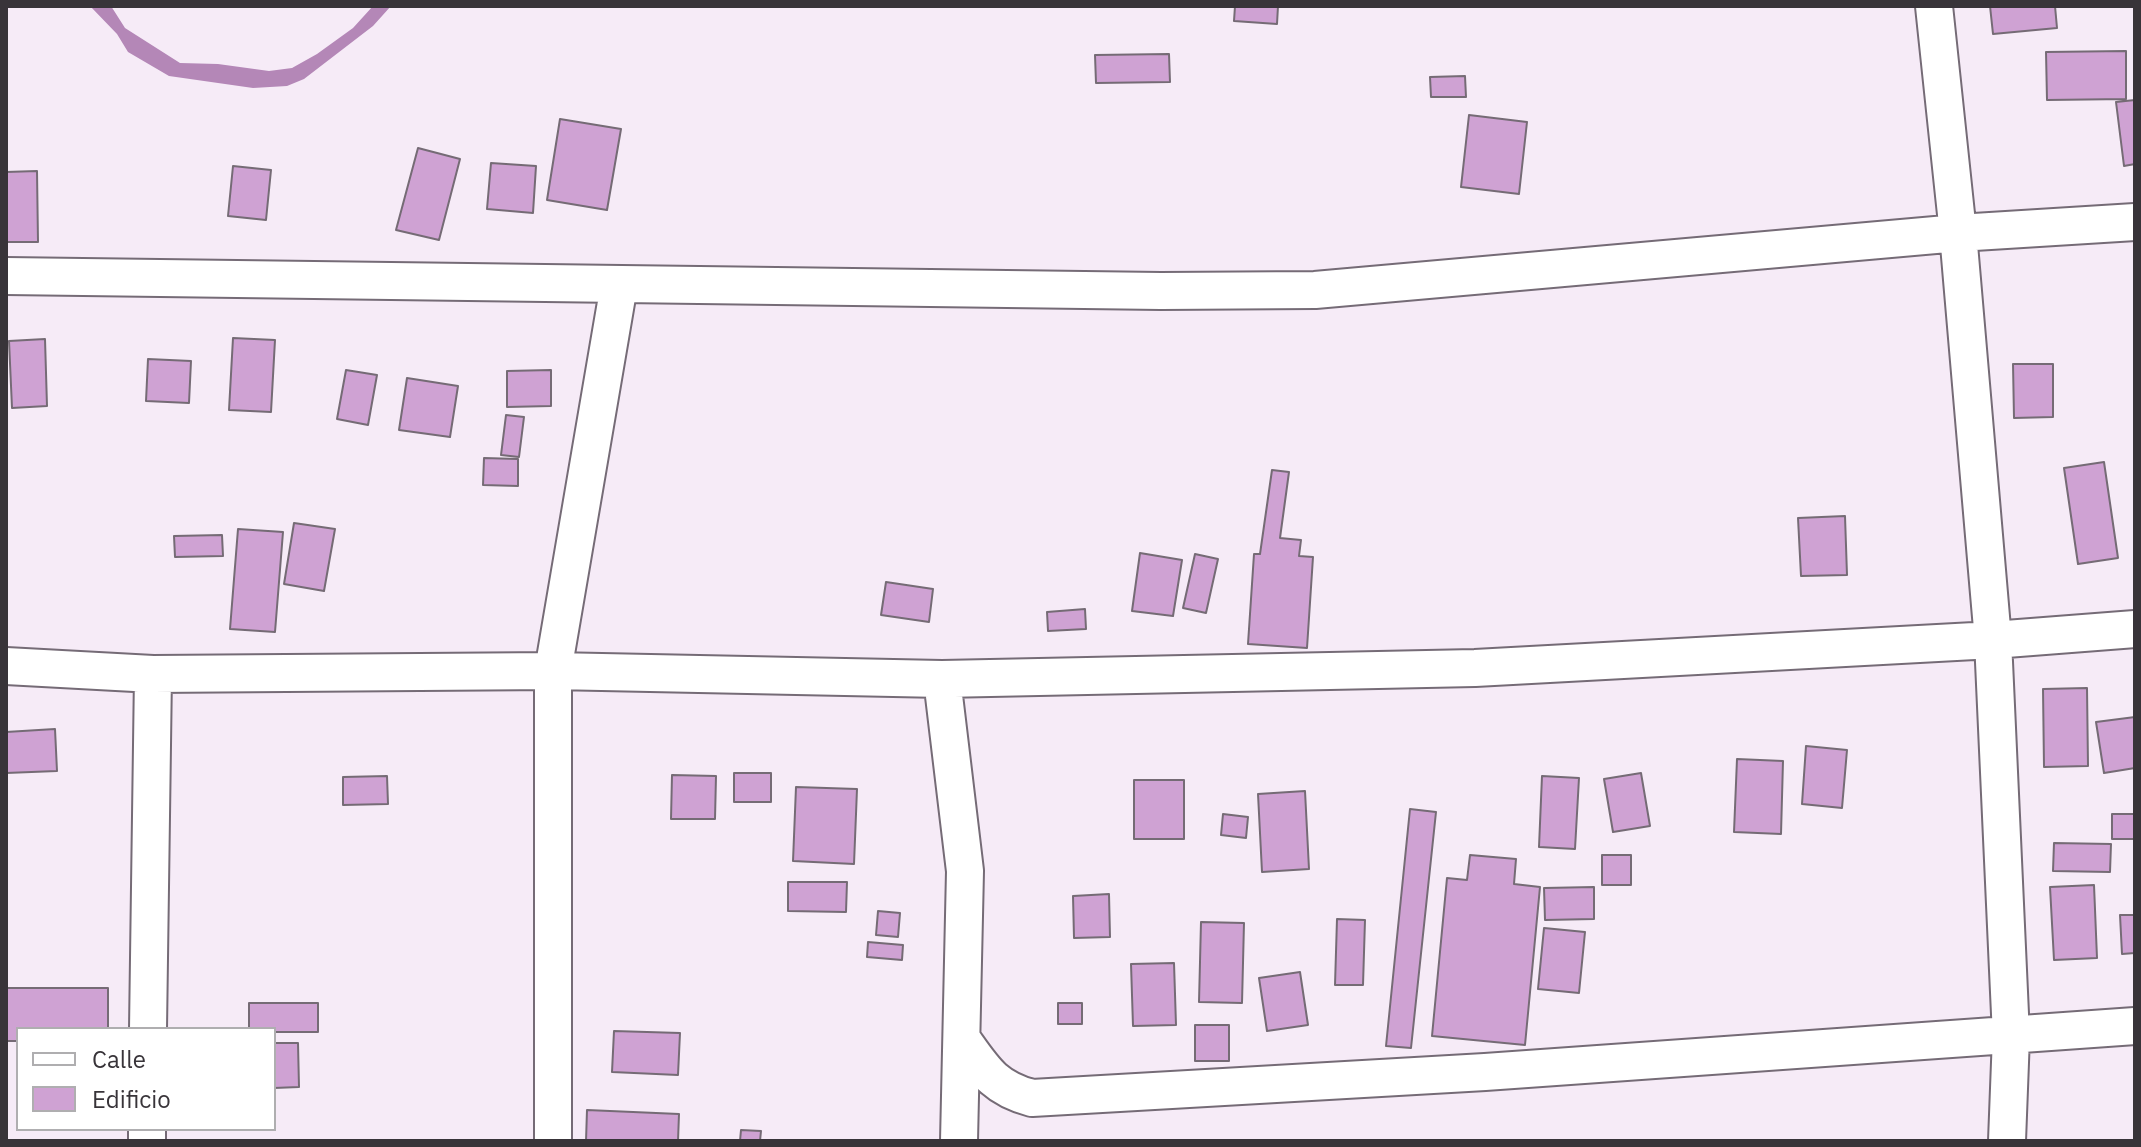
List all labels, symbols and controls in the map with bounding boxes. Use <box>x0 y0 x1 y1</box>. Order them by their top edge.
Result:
legend <box>16 1027 276 1131</box>
text: Calle <box>92 1043 146 1075</box>
text: Edificio <box>92 1083 171 1115</box>

